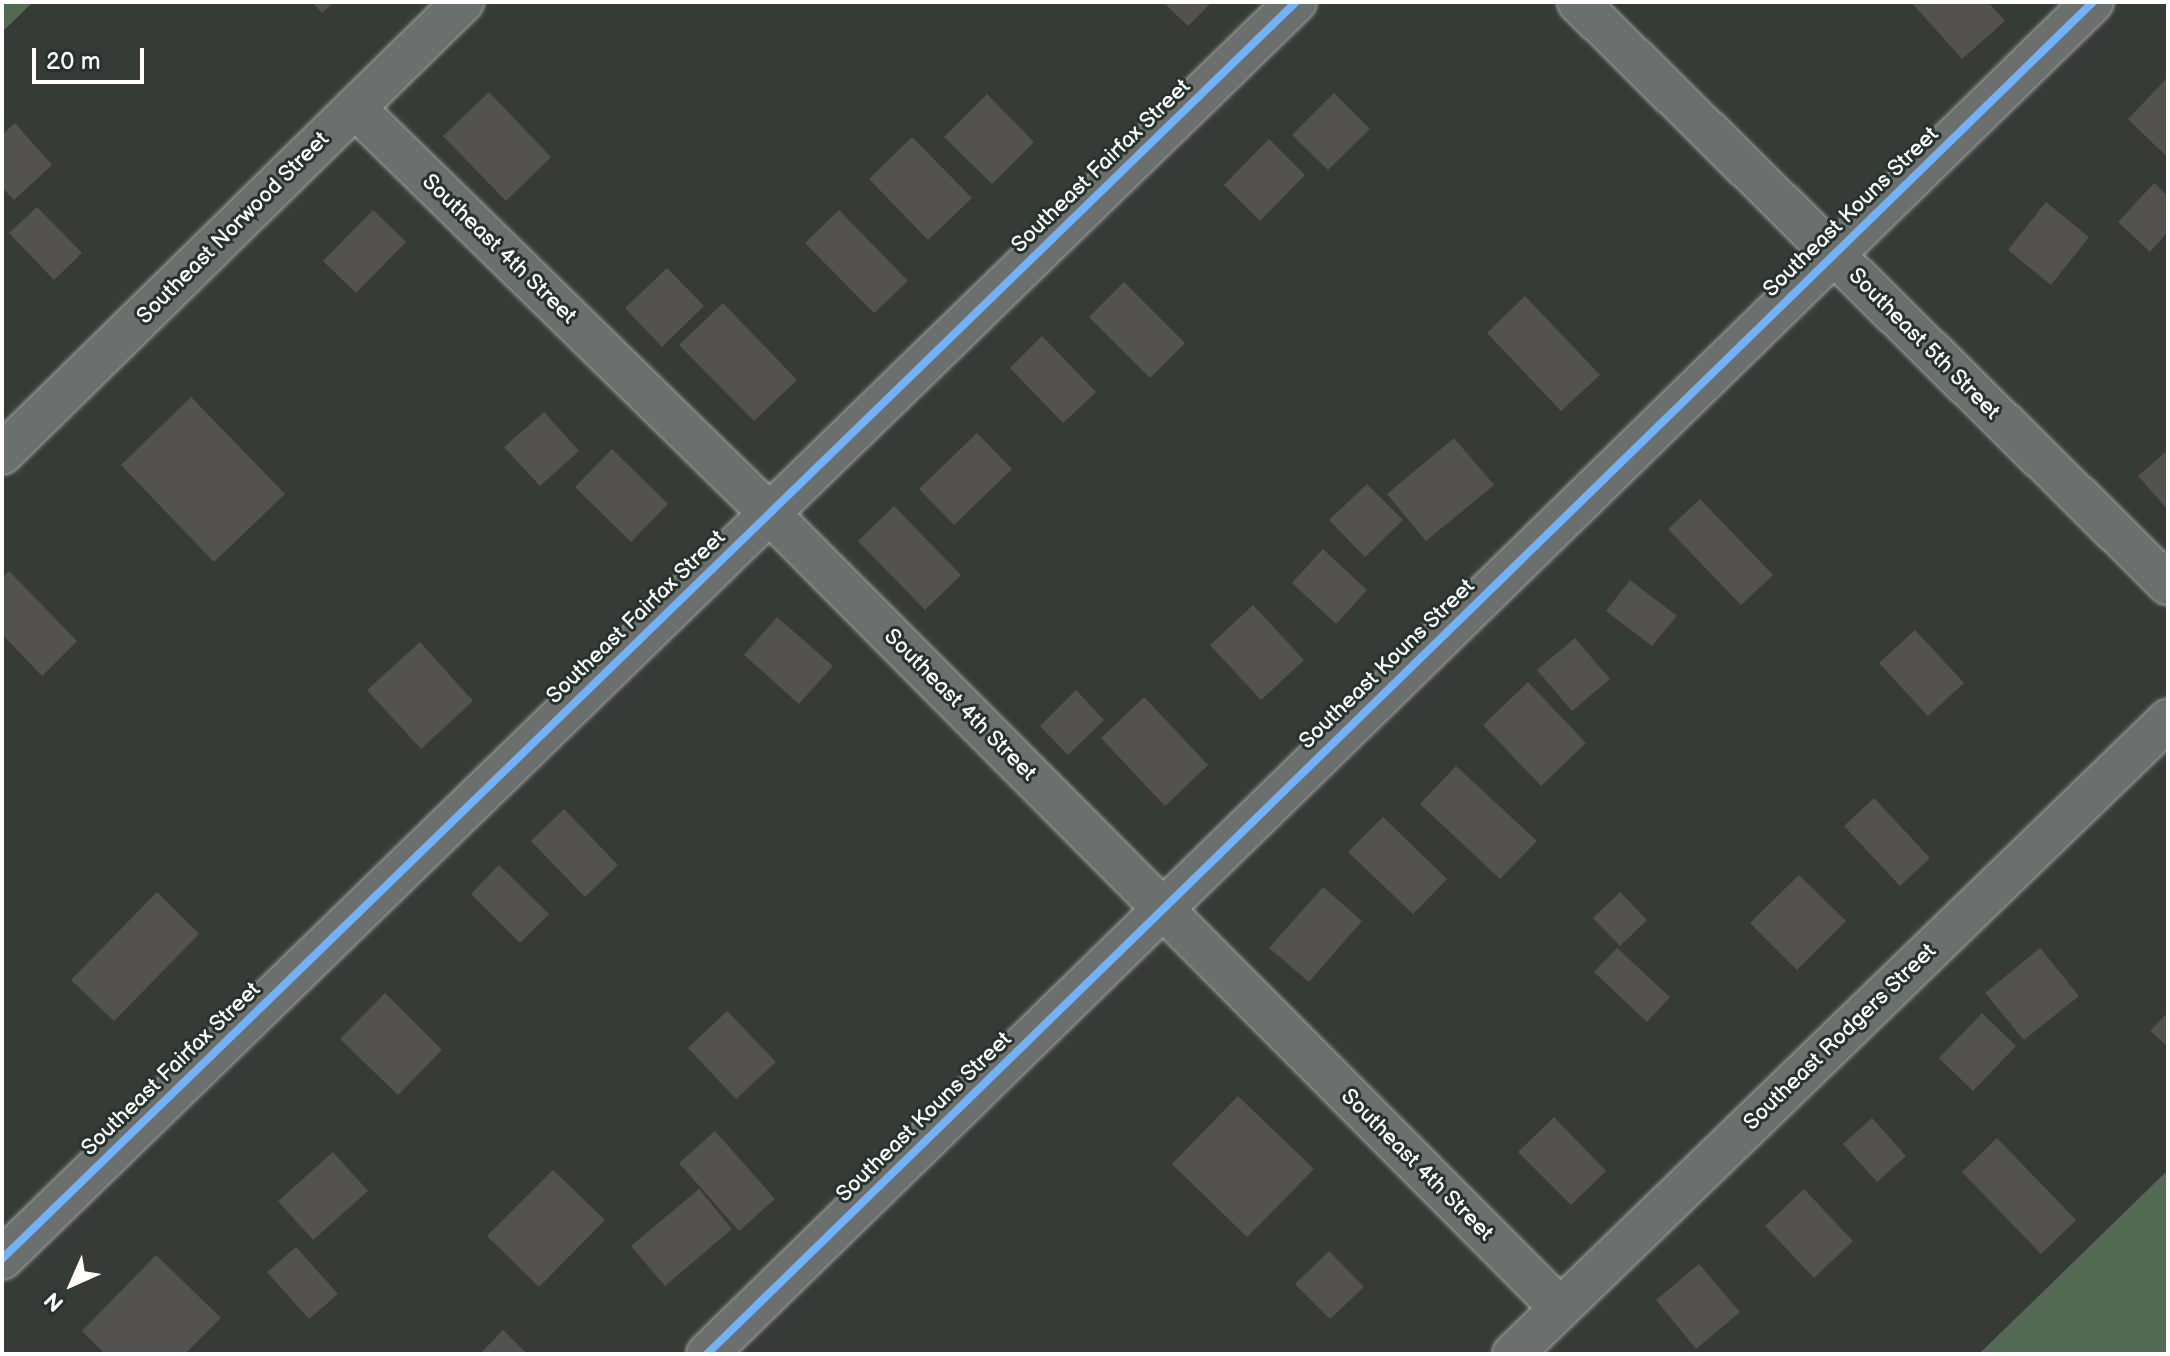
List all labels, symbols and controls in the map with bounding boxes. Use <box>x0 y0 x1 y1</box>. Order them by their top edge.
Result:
scale bar <box>36 32 148 82</box>
text: 20 m <box>46 47 101 76</box>
street label: Southeast Fairfax Street <box>1006 74 1196 258</box>
street label: Southeast Kouns Street <box>1758 121 1944 303</box>
street label: Southeast Norwood Street <box>131 126 335 330</box>
street label: Southeast 4th Street <box>416 168 582 330</box>
street label: Southeast 5th Street <box>1843 263 2005 425</box>
street label: Southeast Fairfax Street <box>541 525 731 709</box>
street label: Southeast Kouns Street <box>1294 573 1480 755</box>
street label: Southeast 4th Street <box>878 623 1042 787</box>
street label: Southeast Rodgers Street <box>1738 938 1942 1136</box>
street label: Southeast Fairfax Street <box>76 977 266 1161</box>
street label: Southeast Kouns Street <box>831 1026 1017 1208</box>
street label: Southeast 4th Street <box>1335 1083 1499 1247</box>
north arrow <box>32 1244 112 1324</box>
text: N <box>39 1286 70 1317</box>

